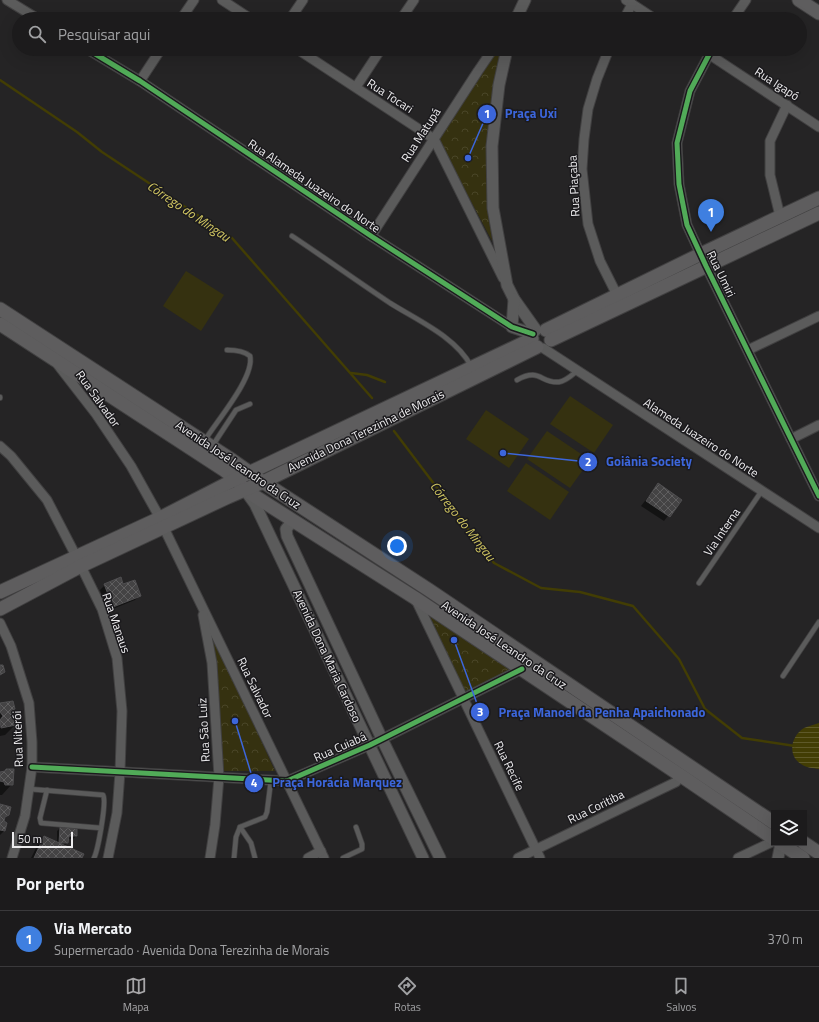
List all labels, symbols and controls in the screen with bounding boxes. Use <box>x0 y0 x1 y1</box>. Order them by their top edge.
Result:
search box <box>12 12 807 56</box>
icon: search <box>26 23 48 45</box>
text: Pesquisar aqui <box>58 23 150 46</box>
street label: Rua Igapó <box>751 62 803 105</box>
street label: Rua Tocari <box>363 73 417 118</box>
callout: Praça Uxi <box>477 101 566 126</box>
text: Praça Uxi <box>505 103 557 123</box>
street label: Rua Matupá <box>396 104 445 166</box>
text: 1 <box>484 104 490 123</box>
street label: Rua Alameda Juazeiro do Norte <box>244 134 384 237</box>
street label: Rua Piaçaba <box>562 155 585 217</box>
water label: Córrego do Mingau <box>143 176 236 247</box>
pin: 1 <box>698 199 724 232</box>
street label: Rua Umiri <box>702 247 741 300</box>
street label: Rua Salvador <box>71 366 126 431</box>
street label: Avenida Dona Terezinha de Morais <box>284 384 448 477</box>
street label: Alameda Juazeiro do Norte <box>640 393 763 482</box>
street label: Avenida José Leandro da Cruz <box>172 415 305 514</box>
callout: Goiânia Society <box>578 449 700 474</box>
text: Goiânia Society <box>606 451 692 471</box>
text: 2 <box>585 452 591 471</box>
water label: Córrego do Mingau <box>425 477 501 566</box>
street label: Via Interna <box>698 504 745 560</box>
your location <box>387 536 407 556</box>
street label: Avenida Dona Maria Cardoso <box>288 586 367 725</box>
street label: Rua Manaus <box>97 590 136 656</box>
street label: Avenida José Leandro da Cruz <box>438 595 571 694</box>
street label: Rua Salvador <box>232 654 278 722</box>
street label: Rua São Luiz <box>192 698 215 762</box>
callout: Praça Manoel da Penha Apaichonado <box>470 700 713 725</box>
text: 3 <box>477 702 483 721</box>
text: Praça Manoel da Penha Apaichonado <box>499 702 705 722</box>
street label: Rua Niterói <box>7 711 28 768</box>
street label: Rua Cuiabá <box>310 726 369 767</box>
street label: Rua Recife <box>489 738 530 794</box>
callout: Praça Horácia Marquez <box>244 770 409 795</box>
text: Praça Horácia Marquez <box>272 772 402 792</box>
text: 4 <box>251 773 258 792</box>
street label: Rua Coritiba <box>564 785 627 828</box>
map controls <box>771 810 807 846</box>
button: layers <box>771 810 807 846</box>
scale bar <box>12 830 73 849</box>
text: 50 m <box>18 831 42 847</box>
text: Por perto <box>16 871 85 897</box>
text: Via Mercato <box>54 917 132 940</box>
text: 1 <box>25 929 33 949</box>
text: 370 m <box>767 929 803 949</box>
text: Supermercado · Avenida Dona Terezinha de Morais <box>54 940 329 960</box>
tab: Mapa <box>123 975 149 1015</box>
tab: Rotas <box>394 975 421 1015</box>
tab: Salvos <box>666 975 696 1015</box>

